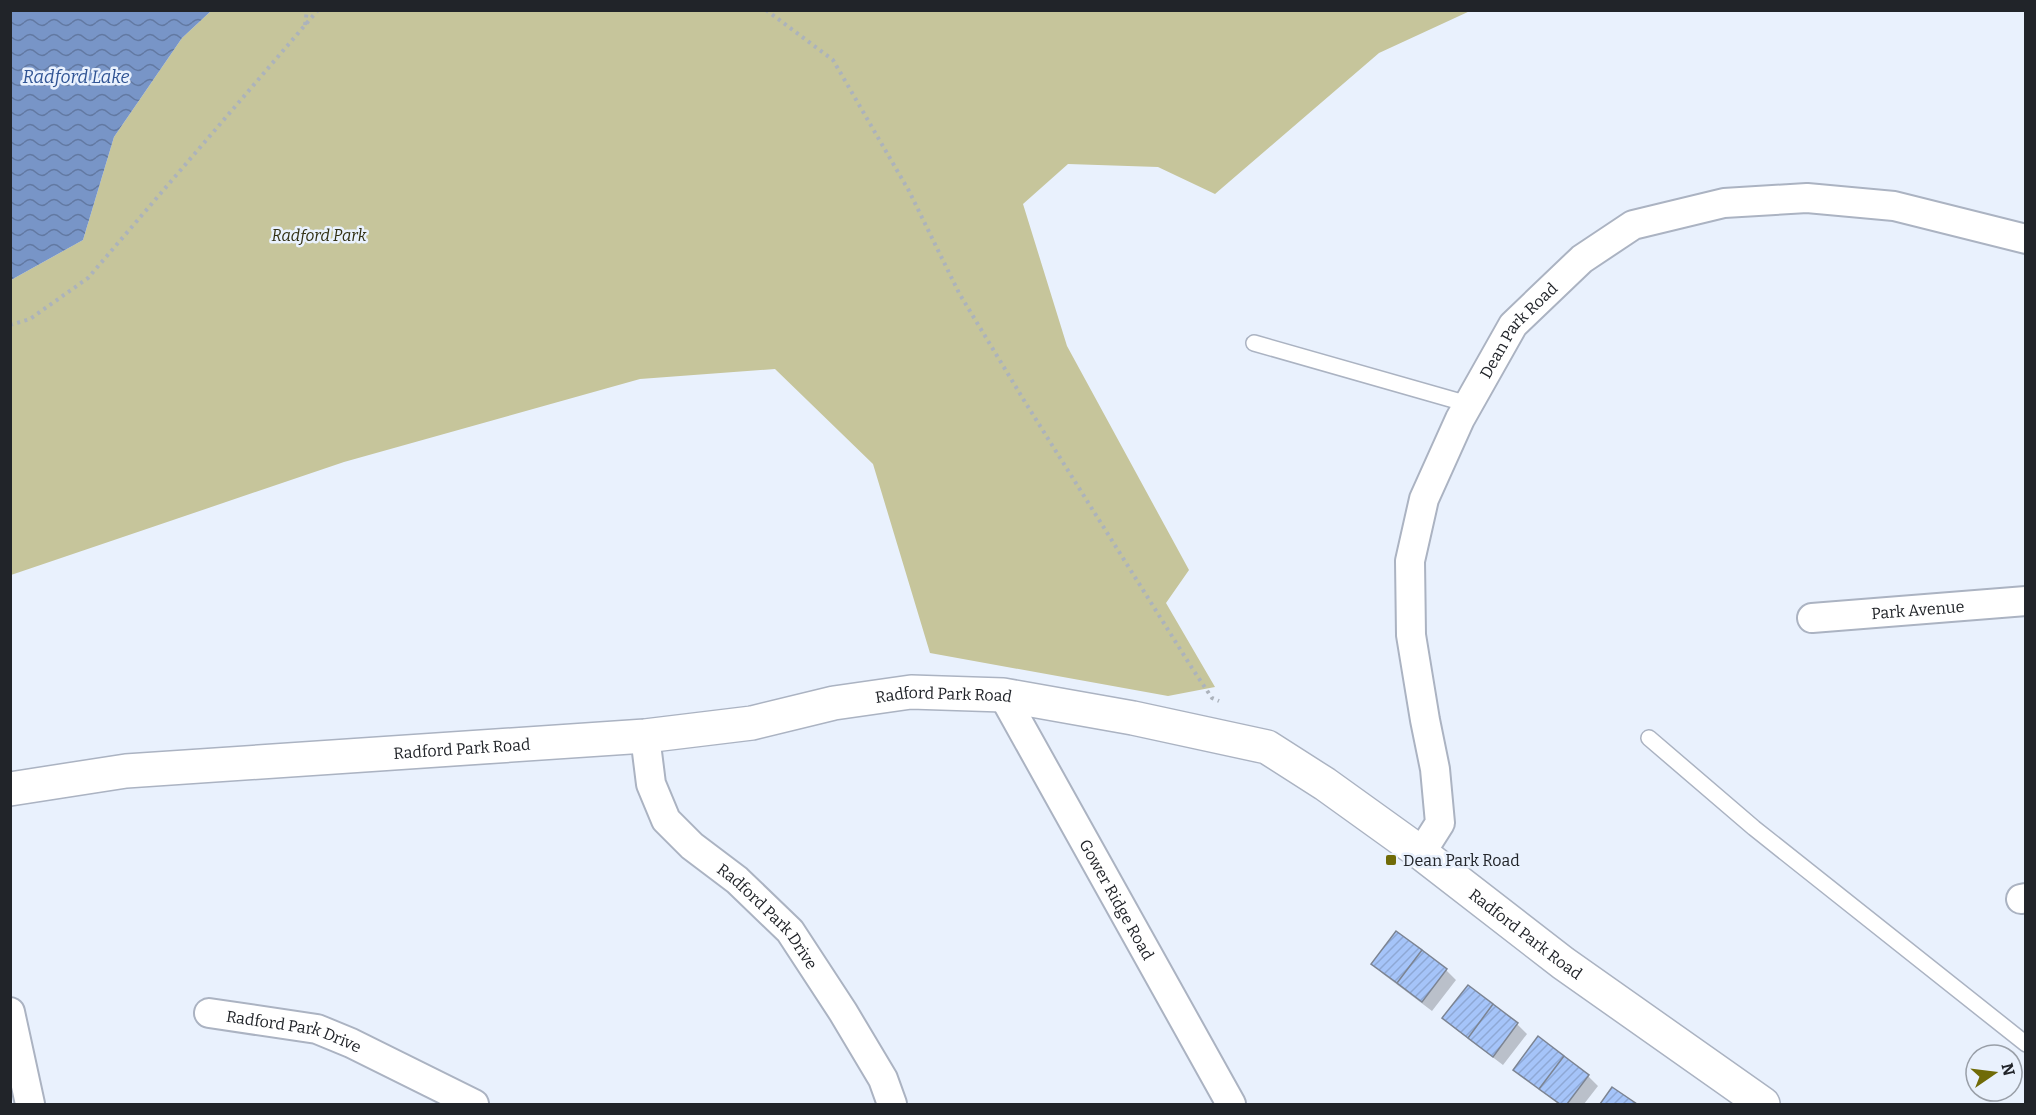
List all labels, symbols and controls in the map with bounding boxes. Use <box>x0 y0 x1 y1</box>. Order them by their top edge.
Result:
water label: Radford Lake <box>22 66 130 88</box>
park label: Radford Park <box>272 226 367 245</box>
street label: Dean Park Road <box>1476 279 1562 382</box>
street label: Park Avenue <box>1870 597 1965 623</box>
street label: Radford Park Road <box>874 683 1014 707</box>
street label: Radford Park Road <box>393 735 531 763</box>
street label: Gower Ridge Road <box>1075 836 1158 964</box>
place label: Dean Park Road <box>1403 851 1520 870</box>
marker: Dean Park Road <box>1384 853 1398 867</box>
street label: Radford Park Drive <box>713 860 821 973</box>
street label: Radford Park Road <box>1465 885 1586 984</box>
street label: Radford Park Drive <box>225 1007 364 1057</box>
north arrow <box>1964 1043 2024 1103</box>
text: N <box>1997 1061 2019 1078</box>

